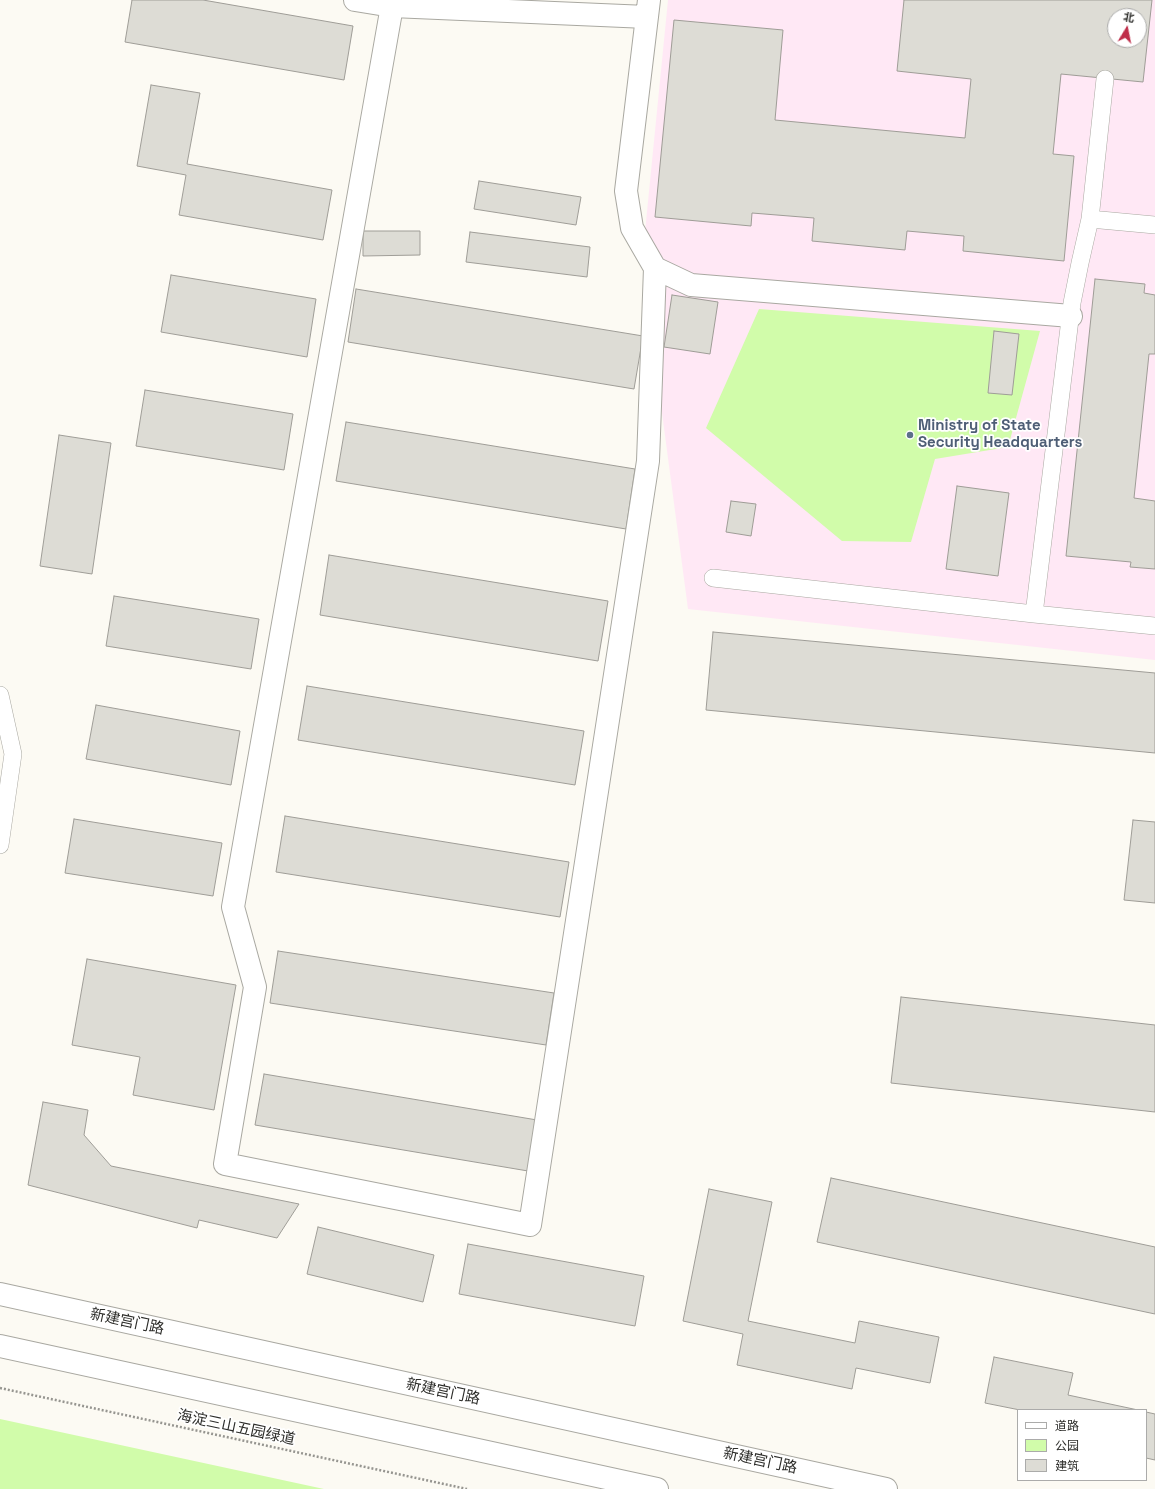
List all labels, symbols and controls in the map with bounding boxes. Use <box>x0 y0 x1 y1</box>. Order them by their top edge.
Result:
north arrow <box>1107 8 1147 48</box>
text: 北 <box>1122 9 1136 25</box>
place label: Ministry of State Security Headquarters <box>918 417 1082 452</box>
marker: Ministry of State Security Headquarters <box>905 430 915 440</box>
street label: 新建宫门路 <box>88 1305 166 1339</box>
street label: 新建宫门路 <box>404 1375 482 1409</box>
street label: 海淀三山五园绿道 <box>175 1407 297 1449</box>
legend <box>1017 1409 1147 1481</box>
text: 道路 <box>1055 1418 1079 1434</box>
text: 公园 <box>1055 1438 1079 1454</box>
street label: 新建宫门路 <box>721 1444 799 1478</box>
text: 建筑 <box>1055 1458 1079 1474</box>

